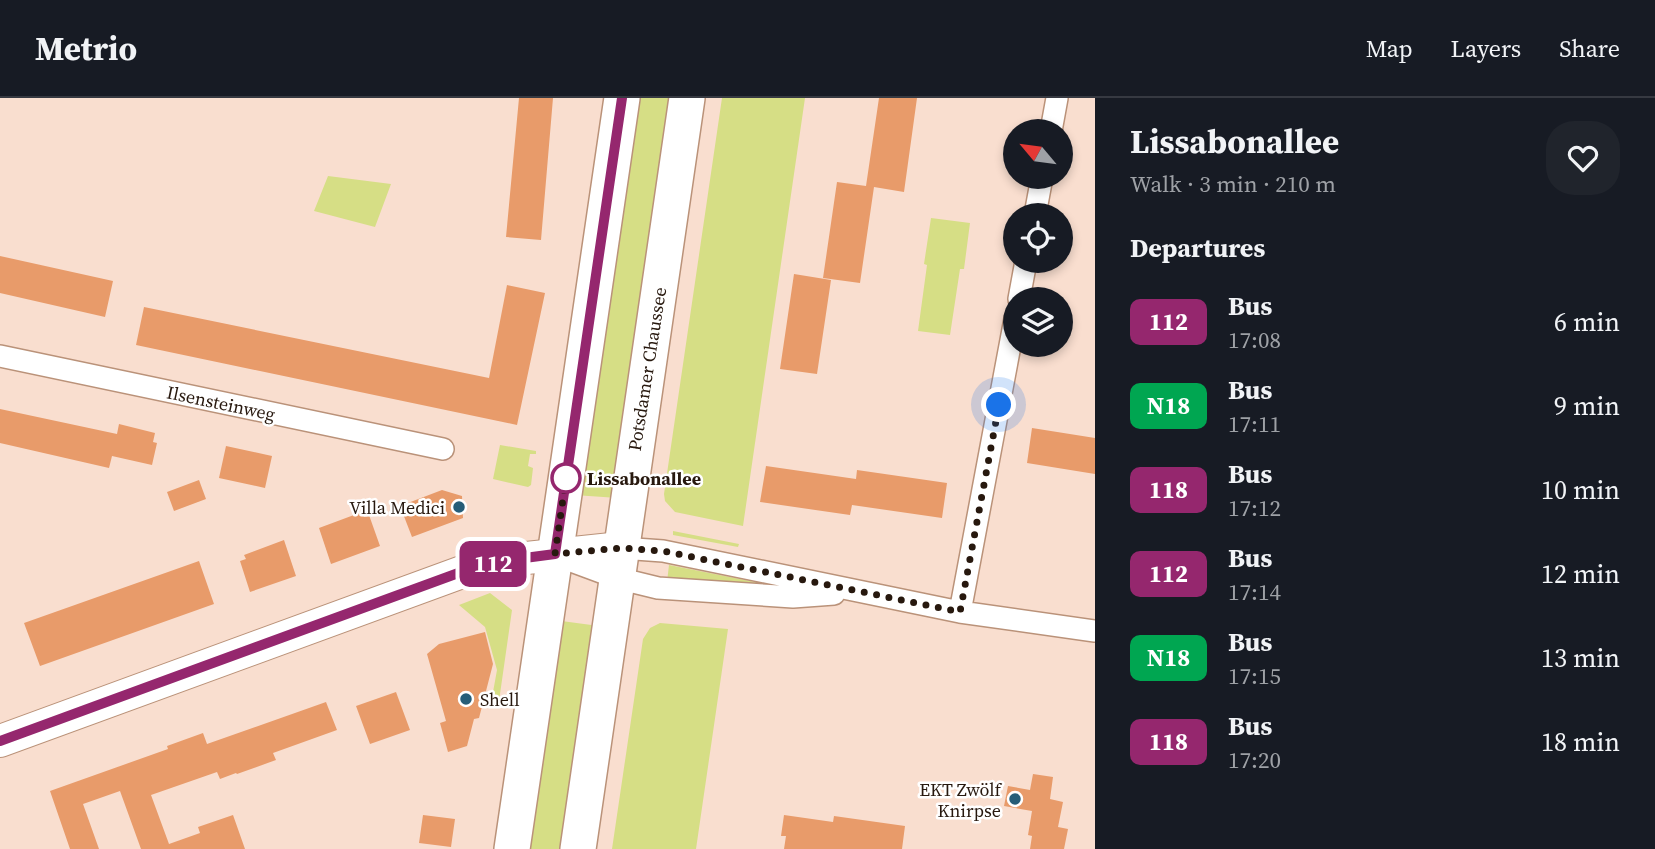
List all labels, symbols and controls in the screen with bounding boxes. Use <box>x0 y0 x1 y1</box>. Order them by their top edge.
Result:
text: Metrio <box>35 26 137 71</box>
text: Map <box>1366 32 1413 65</box>
text: Layers <box>1451 32 1521 65</box>
text: Share <box>1559 32 1620 65</box>
north arrow <box>1003 119 1073 189</box>
map controls <box>1003 119 1073 357</box>
text: Lissabonallee <box>1130 119 1339 164</box>
button: heart <box>1546 121 1620 195</box>
text: Walk · 3 min · 210 m <box>1130 168 1336 200</box>
button: locate <box>1003 203 1073 273</box>
text: Departures <box>1130 230 1265 266</box>
street label: Potsdamer Chaussee <box>622 285 672 453</box>
button: layers <box>1003 287 1073 357</box>
text: Bus <box>1228 288 1272 324</box>
text: 6 min <box>1554 304 1620 340</box>
text: 112 <box>1149 305 1188 338</box>
text: 17:08 <box>1228 324 1281 356</box>
text: Bus <box>1228 372 1272 408</box>
street label: Ilsensteinweg <box>164 379 278 427</box>
your location <box>981 387 1016 422</box>
text: 9 min <box>1554 388 1620 424</box>
text: N18 <box>1147 389 1190 422</box>
text: 17:11 <box>1228 408 1281 440</box>
text: Bus <box>1228 456 1272 492</box>
marker: Lissabonallee <box>551 463 581 493</box>
place label: Lissabonallee <box>587 466 701 491</box>
text: 10 min <box>1541 472 1620 508</box>
text: 118 <box>1149 473 1188 506</box>
text: 17:12 <box>1228 492 1281 524</box>
place label: Villa Medici <box>349 495 445 520</box>
marker: Villa Medici <box>451 499 467 515</box>
text: Bus <box>1228 540 1272 576</box>
line badge: 112 <box>453 541 533 587</box>
text: 112 <box>473 547 513 580</box>
text: 12 min <box>1541 556 1620 592</box>
text: 112 <box>1149 557 1188 590</box>
text: 17:14 <box>1228 576 1281 608</box>
text: Bus <box>1228 624 1272 660</box>
text: 13 min <box>1541 640 1620 676</box>
text: N18 <box>1147 641 1190 674</box>
text: 17:15 <box>1228 660 1281 692</box>
place label: Shell <box>480 687 520 712</box>
marker: Shell <box>458 691 474 707</box>
text: Bus <box>1228 708 1272 744</box>
text: 18 min <box>1541 724 1620 760</box>
text: 118 <box>1149 725 1188 758</box>
text: 17:20 <box>1228 744 1281 776</box>
place label: EKT Zwölf Knirpse <box>919 777 1003 823</box>
marker: EKT Zwölf Knirpse <box>1007 791 1023 807</box>

